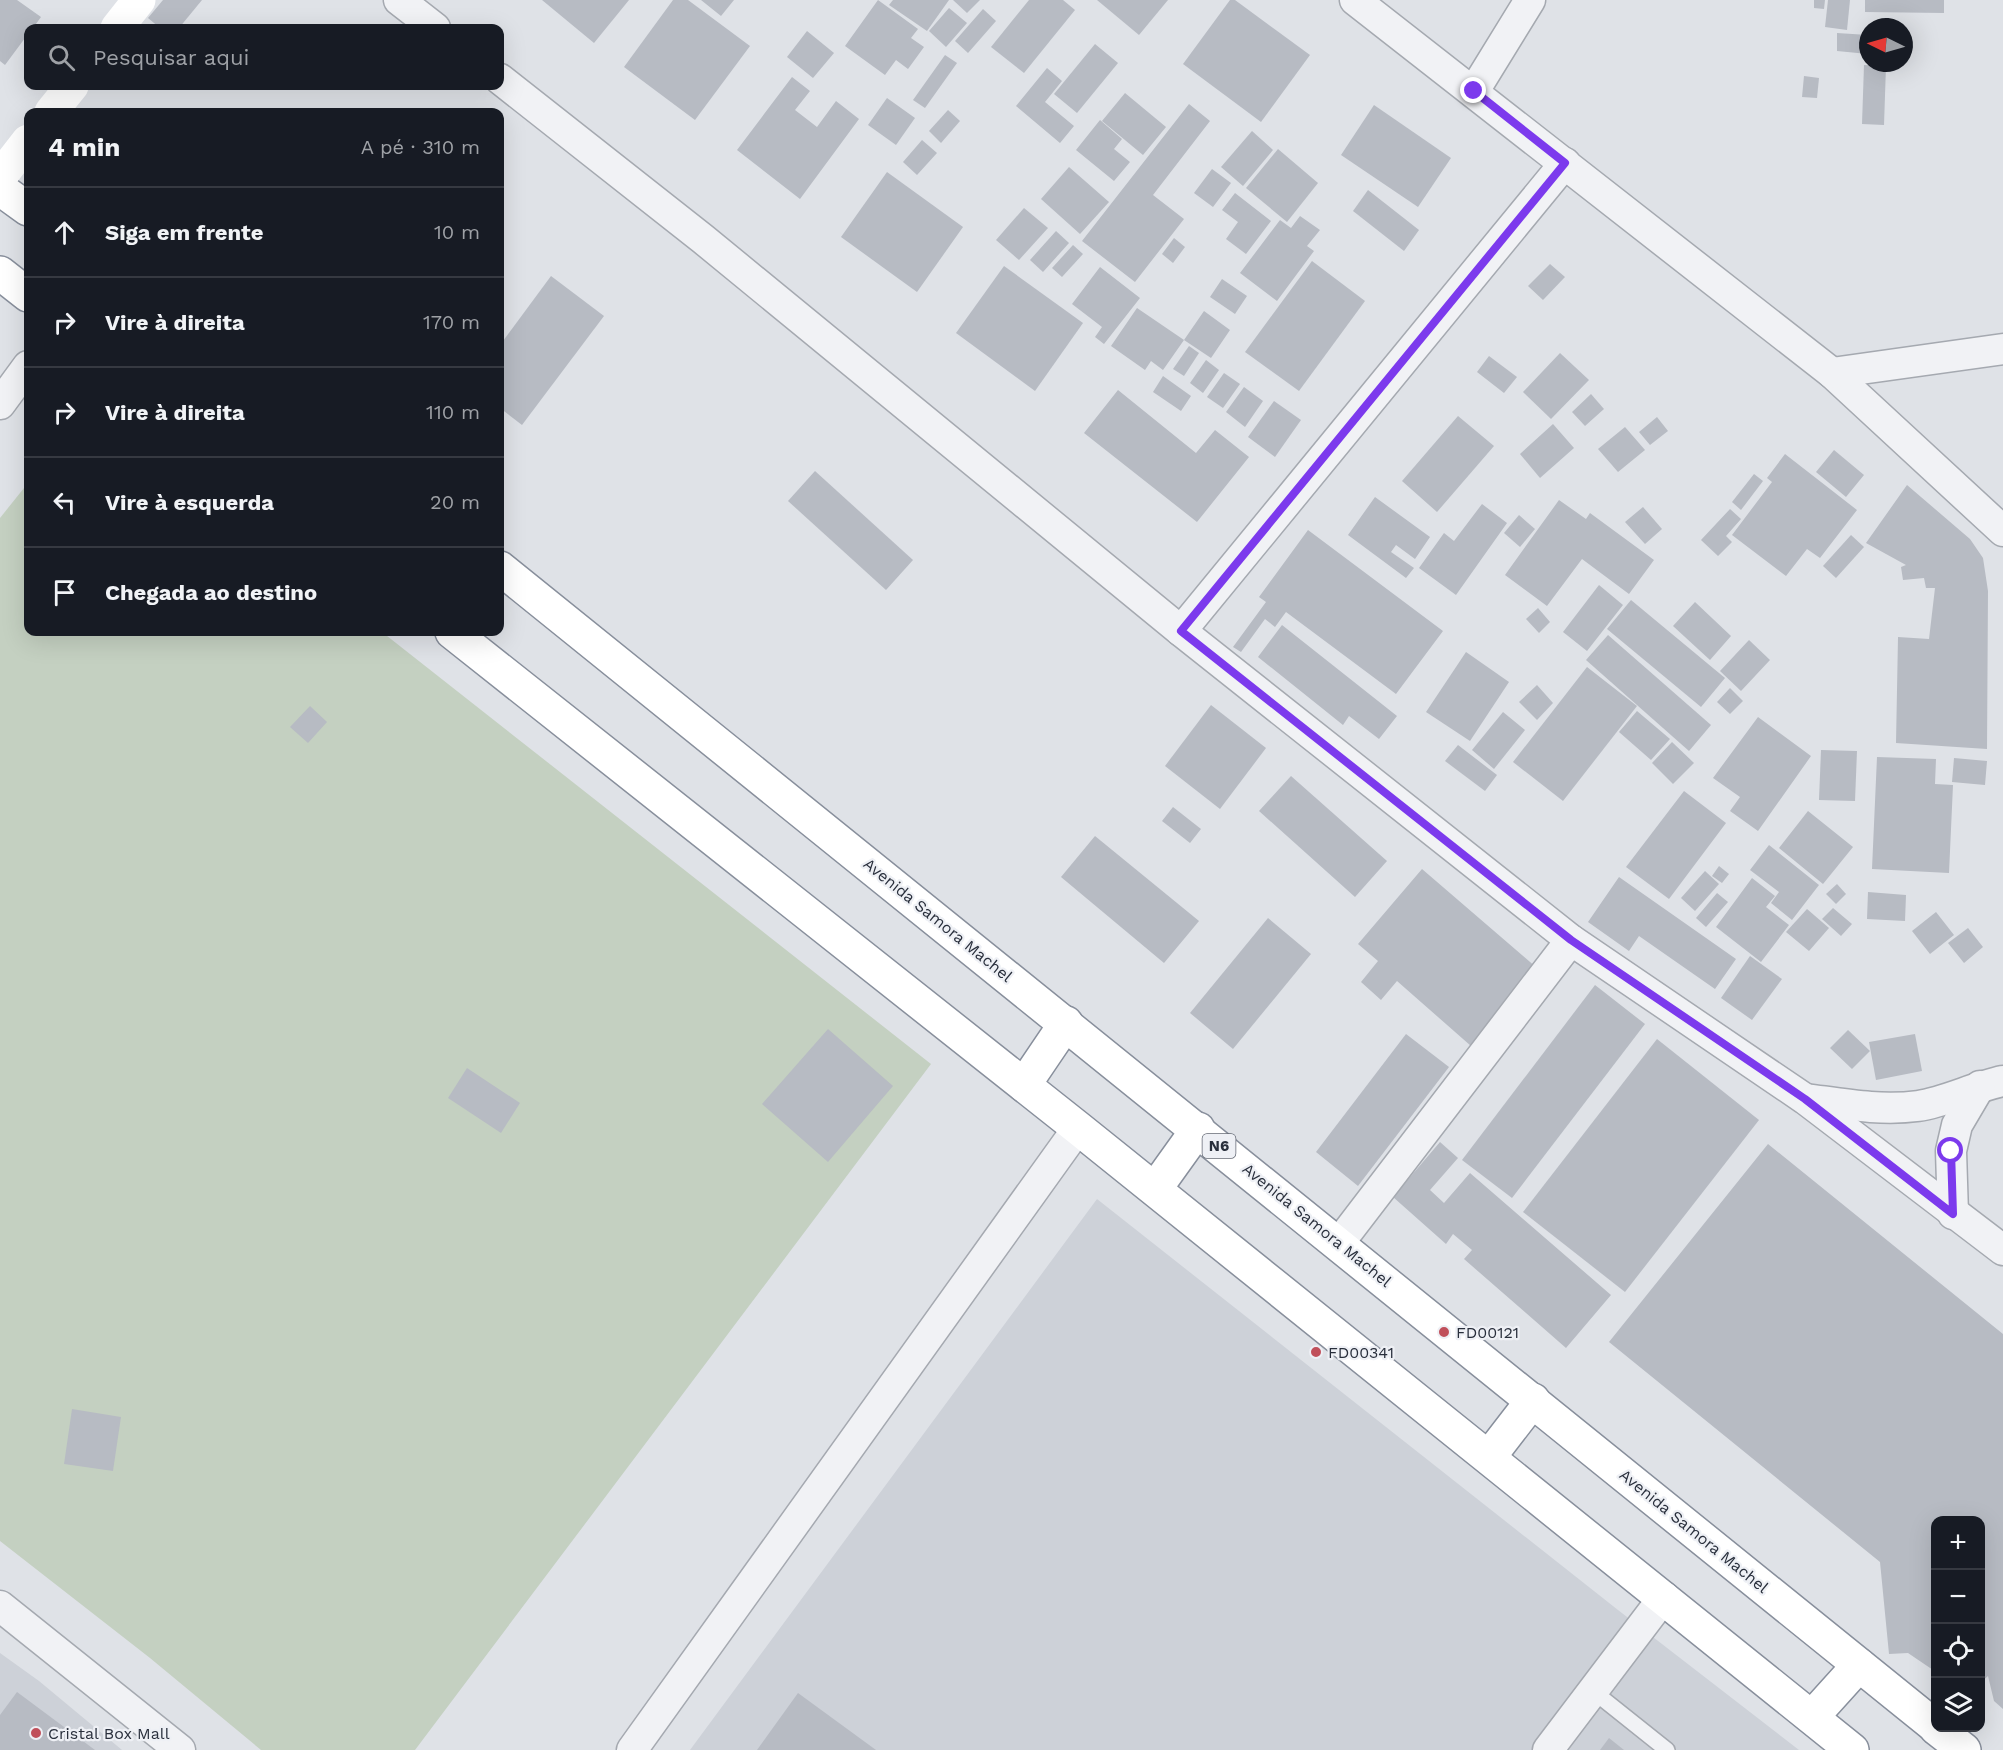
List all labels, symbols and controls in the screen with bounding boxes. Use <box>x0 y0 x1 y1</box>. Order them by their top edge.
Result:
north arrow <box>1859 18 1913 72</box>
search box <box>24 24 504 90</box>
icon: search <box>45 41 78 74</box>
text: Pesquisar aqui <box>93 45 249 70</box>
route end <box>1460 77 1486 103</box>
text: 4 min <box>48 132 120 162</box>
text: A pé · 310 m <box>361 135 480 159</box>
icon: ahead <box>48 216 81 249</box>
text: Siga em frente <box>105 220 263 245</box>
text: 10 m <box>434 220 480 244</box>
icon: right <box>48 306 81 339</box>
text: Vire à direita <box>105 310 245 335</box>
text: 170 m <box>423 310 480 334</box>
icon: right <box>48 396 81 429</box>
text: Vire à direita <box>105 400 245 425</box>
text: 110 m <box>426 400 480 424</box>
icon: left <box>48 486 81 519</box>
text: Vire à esquerda <box>105 490 274 515</box>
text: 20 m <box>430 490 480 514</box>
icon: arrive <box>48 576 81 609</box>
text: Chegada ao destino <box>105 580 317 605</box>
street label: Avenida Samora Machel <box>860 854 1016 986</box>
road number: N6 <box>1202 1134 1236 1158</box>
route start <box>1937 1137 1963 1163</box>
street label: Avenida Samora Machel <box>1239 1159 1395 1291</box>
place label: FD00121 <box>1456 1323 1519 1342</box>
marker: FD00121 <box>1437 1325 1451 1339</box>
place label: FD00341 <box>1328 1343 1394 1362</box>
marker: FD00341 <box>1309 1345 1323 1359</box>
street label: Avenida Samora Machel <box>1616 1465 1772 1597</box>
map controls <box>1931 1516 1985 1732</box>
button: + <box>1931 1516 1985 1570</box>
button: − <box>1931 1570 1985 1624</box>
button: locate <box>1931 1624 1985 1678</box>
button: layers <box>1931 1678 1985 1732</box>
place label: Cristal Box Mall <box>48 1724 170 1743</box>
marker: Cristal Box Mall <box>29 1726 43 1740</box>

